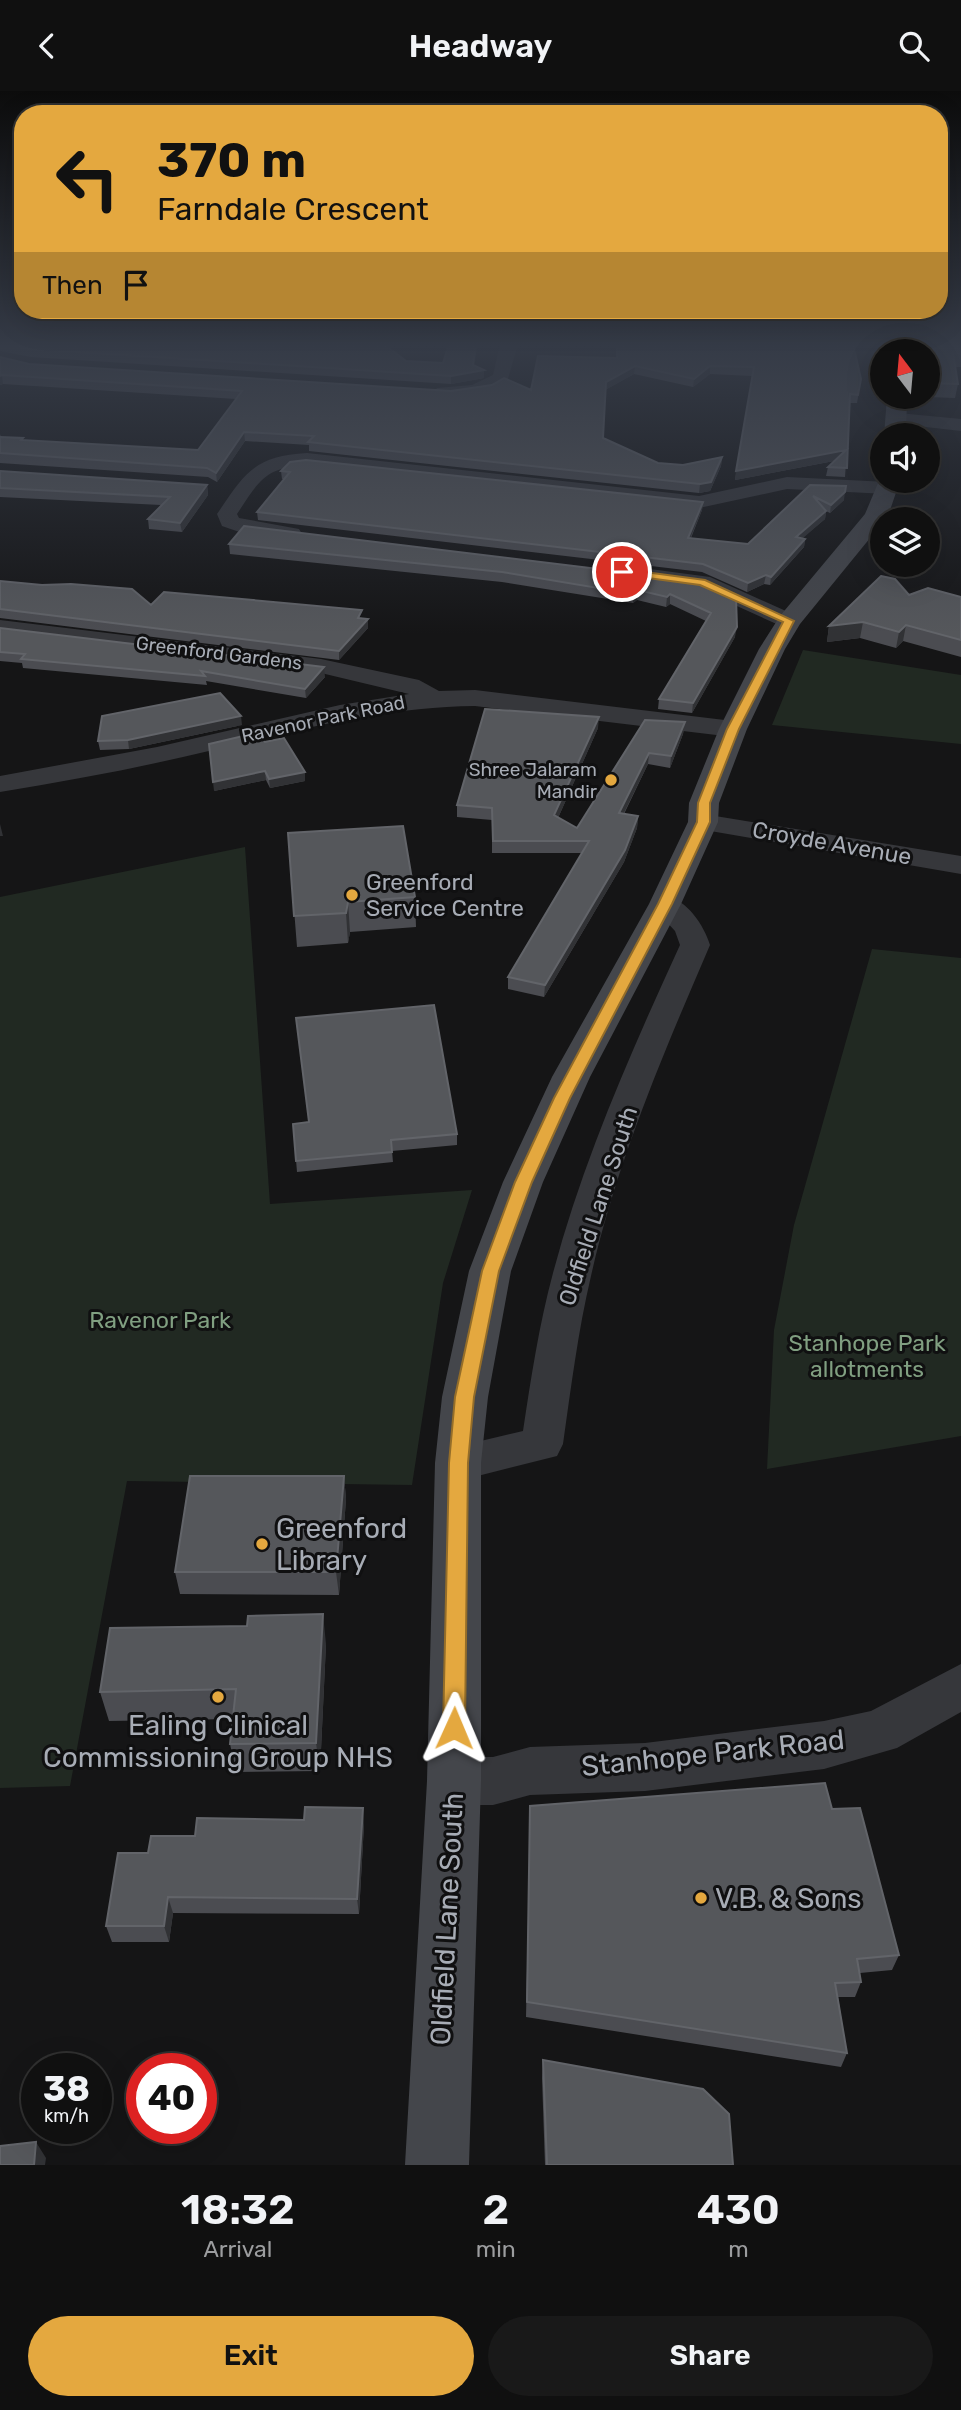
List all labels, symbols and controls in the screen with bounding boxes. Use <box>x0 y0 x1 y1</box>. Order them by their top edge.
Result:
icon: back <box>28 27 66 65</box>
text: Headway <box>409 27 552 65</box>
icon: search <box>895 27 933 65</box>
text: 370 m <box>157 131 306 189</box>
icon: left <box>42 133 133 224</box>
text: Farndale Crescent <box>157 190 429 228</box>
icon: arrive <box>117 266 155 304</box>
text: Then <box>42 270 103 301</box>
north arrow <box>870 339 940 409</box>
map controls <box>870 339 940 577</box>
button: sound <box>870 423 940 493</box>
button: layers <box>870 507 940 577</box>
pin <box>592 542 652 602</box>
icon: arrive <box>603 553 641 591</box>
street label: Greenford Gardens <box>135 631 303 675</box>
street label: Ravenor Park Road <box>239 690 407 748</box>
place label: Shree Jalaram Mandir <box>469 758 598 803</box>
marker: Shree Jalaram Mandir <box>603 772 619 788</box>
street label: Croyde Avenue <box>750 815 914 871</box>
place label: Greenford Service Centre <box>366 868 524 922</box>
marker: Greenford Service Centre <box>344 887 360 903</box>
street label: Oldfield Lane South <box>553 1103 643 1309</box>
park label: Ravenor Park <box>89 1306 231 1334</box>
park label: Stanhope Park allotments <box>788 1329 946 1383</box>
place label: Greenford Library <box>276 1512 407 1577</box>
marker: Greenford Library <box>254 1536 270 1552</box>
marker: Ealing Clinical Commissioning Group NHS <box>210 1689 226 1705</box>
position arrow <box>417 1691 491 1765</box>
place label: Ealing Clinical Commissioning Group NHS <box>43 1709 393 1774</box>
street label: Stanhope Park Road <box>580 1723 846 1783</box>
street label: Oldfield Lane South <box>424 1792 470 2046</box>
place label: V.B. & Sons <box>715 1882 862 1915</box>
marker: V.B. & Sons <box>693 1890 709 1906</box>
speed limit sign: 40 <box>126 2053 217 2144</box>
text: 38 <box>43 2068 90 2110</box>
text: km/h <box>44 2105 89 2127</box>
text: 18:32 <box>181 2185 295 2235</box>
text: 2 <box>482 2185 509 2235</box>
text: 430 <box>697 2185 780 2235</box>
text: Arrival <box>203 2235 272 2263</box>
text: min <box>476 2235 516 2263</box>
text: m <box>728 2235 749 2263</box>
button: Exit <box>28 2316 474 2396</box>
button: Share <box>488 2316 933 2396</box>

